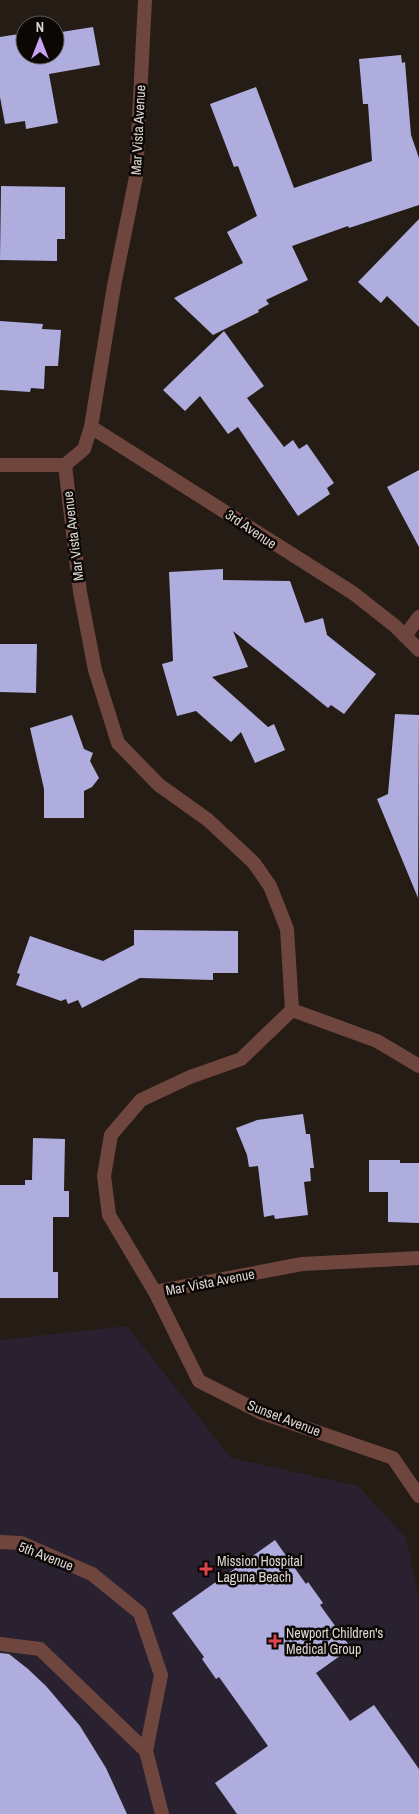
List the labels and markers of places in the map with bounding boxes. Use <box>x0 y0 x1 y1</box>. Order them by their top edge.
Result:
place label: Mission Hospital Laguna Beach <box>217 1552 303 1586</box>
marker: Mission Hospital Laguna Beach <box>199 1562 213 1576</box>
place label: Newport Children's Medical Group <box>286 1624 384 1658</box>
marker: Newport Children's Medical Group <box>268 1634 282 1648</box>

